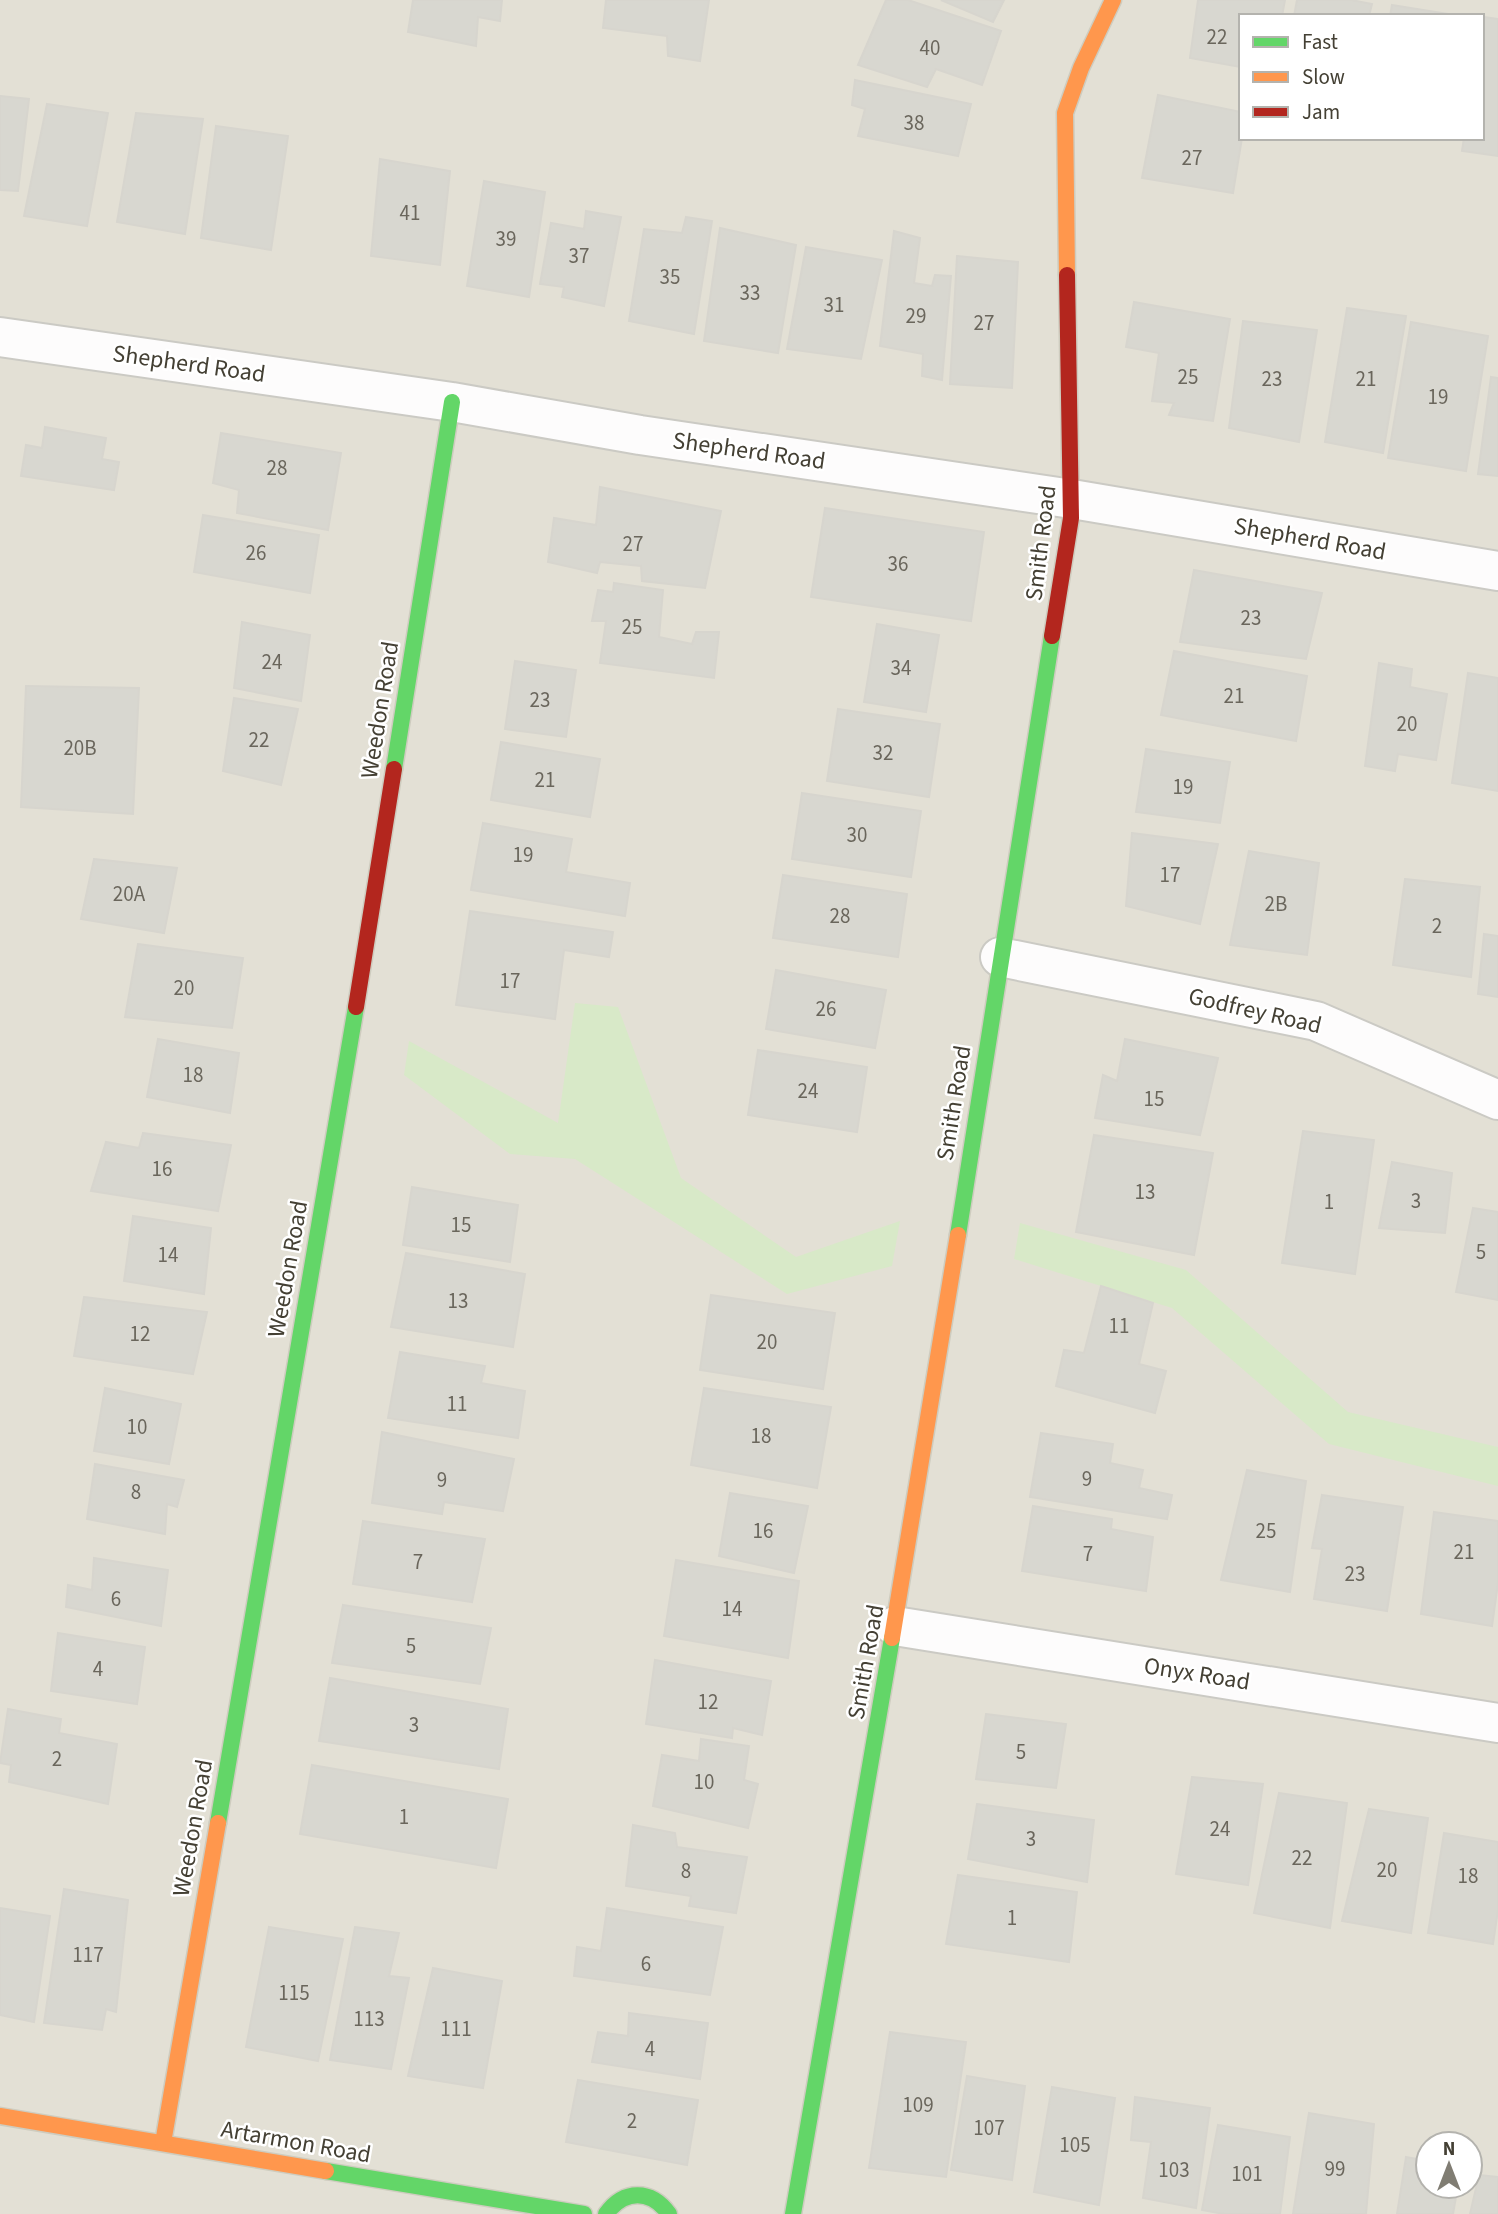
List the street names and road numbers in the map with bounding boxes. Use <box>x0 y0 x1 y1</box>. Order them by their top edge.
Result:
street label: Shepherd Road <box>110 336 268 392</box>
street label: Shepherd Road <box>670 423 828 479</box>
street label: Smith Road <box>1017 483 1065 603</box>
street label: Shepherd Road <box>1231 508 1389 570</box>
street label: Weedon Road <box>352 639 408 781</box>
street label: Godfrey Road <box>1185 979 1325 1043</box>
street label: Smith Road <box>928 1043 980 1163</box>
street label: Weedon Road <box>259 1198 317 1340</box>
street label: Smith Road <box>839 1602 893 1722</box>
street label: Onyx Road <box>1141 1648 1253 1700</box>
street label: Weedon Road <box>164 1757 222 1899</box>
street label: Artarmon Road <box>218 2112 374 2172</box>

